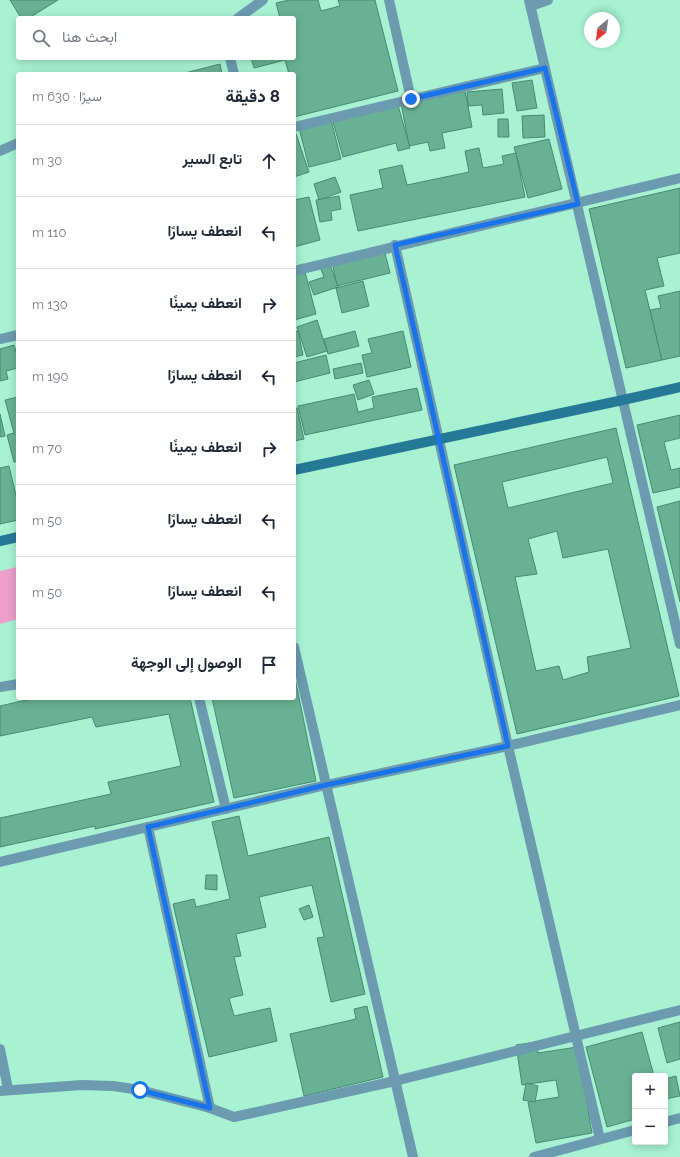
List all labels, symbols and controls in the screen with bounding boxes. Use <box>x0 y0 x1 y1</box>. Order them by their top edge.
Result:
north arrow <box>584 12 620 48</box>
search box <box>16 16 296 60</box>
icon: search <box>30 27 52 49</box>
text: ابحث هنا <box>62 28 117 46</box>
text: 8 دقيقة <box>226 86 280 106</box>
text: سيرًا · 630 m <box>32 89 102 104</box>
route end <box>402 90 420 108</box>
text: تابع السير <box>182 150 242 168</box>
icon: ahead <box>258 150 280 172</box>
text: 30 m <box>32 153 62 168</box>
text: انعطف يسارًا <box>167 222 242 240</box>
icon: left <box>258 222 280 244</box>
text: 110 m <box>32 225 66 240</box>
text: انعطف يمينًا <box>169 294 242 312</box>
icon: right <box>258 294 280 316</box>
text: 130 m <box>32 297 68 312</box>
text: انعطف يسارًا <box>167 366 242 384</box>
icon: left <box>258 366 280 388</box>
text: 190 m <box>32 369 68 384</box>
text: انعطف يمينًا <box>169 438 242 456</box>
icon: right <box>258 438 280 460</box>
text: 70 m <box>32 441 62 456</box>
text: انعطف يسارًا <box>167 510 242 528</box>
icon: left <box>258 510 280 532</box>
text: 50 m <box>32 513 62 528</box>
text: انعطف يسارًا <box>167 582 242 600</box>
icon: left <box>258 582 280 604</box>
text: 50 m <box>32 585 62 600</box>
text: الوصول إلى الوجهة <box>131 654 242 672</box>
icon: arrive <box>258 654 280 676</box>
map controls <box>632 1073 668 1145</box>
button: + <box>632 1073 668 1109</box>
route start <box>131 1081 149 1099</box>
button: − <box>632 1109 668 1145</box>

